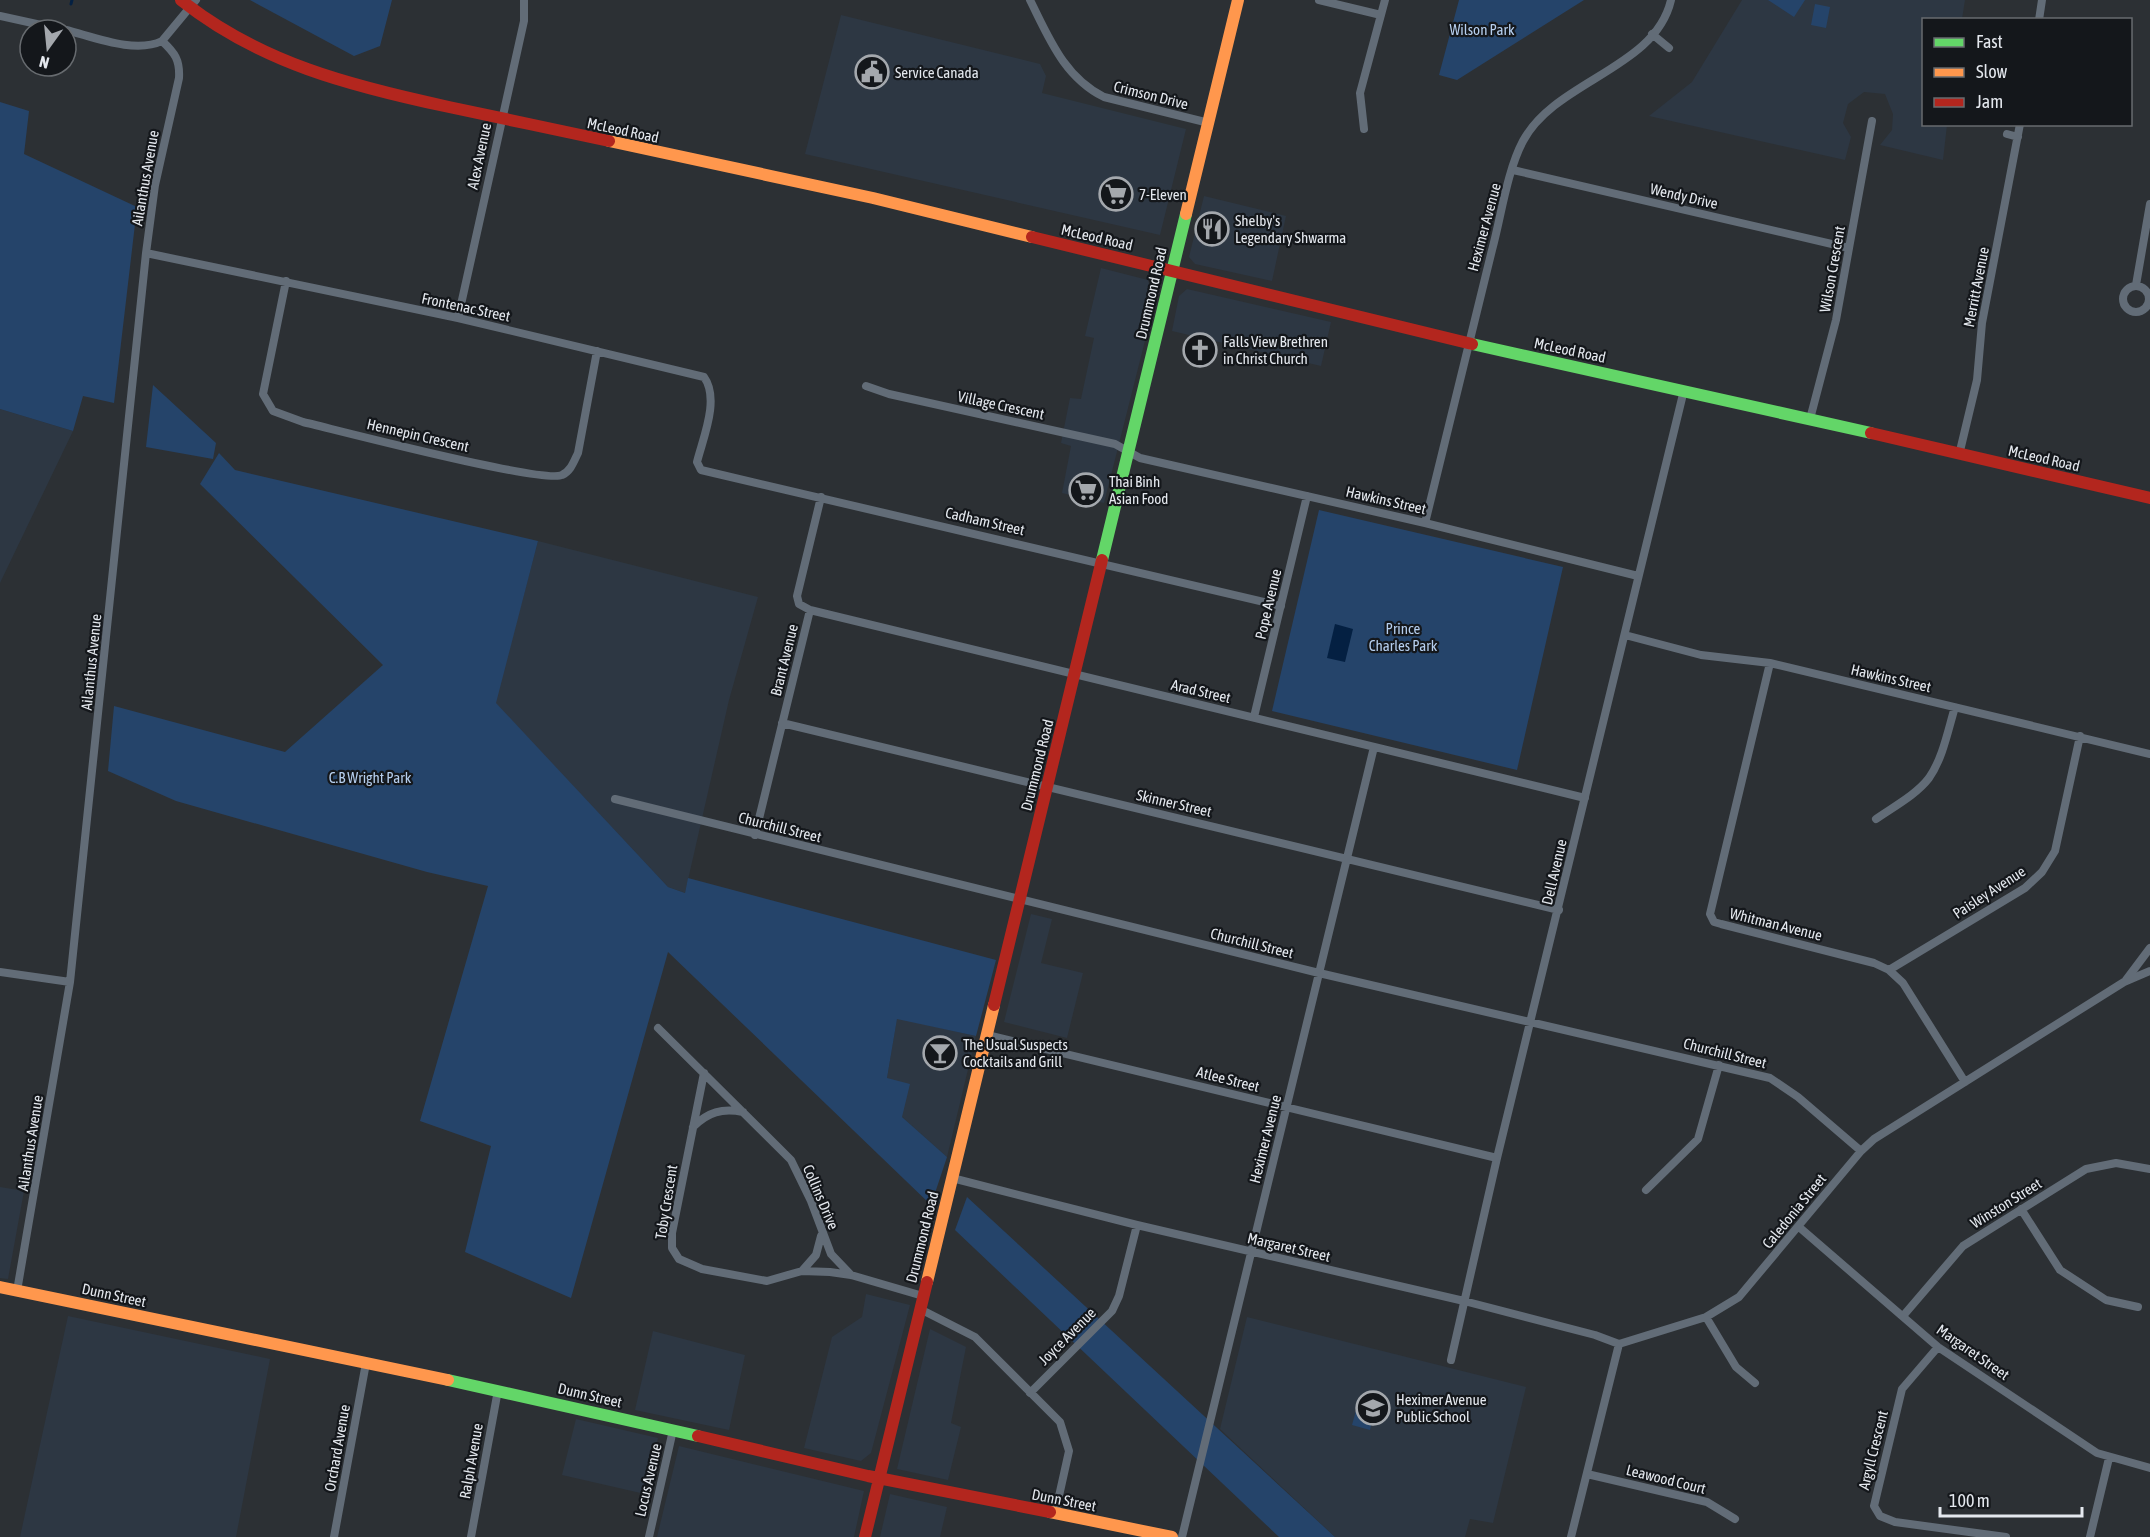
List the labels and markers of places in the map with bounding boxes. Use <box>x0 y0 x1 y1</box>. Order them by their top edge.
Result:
public building icon: Service Canada <box>854 54 890 90</box>
place label: Service Canada <box>895 64 979 81</box>
supermarket icon: 7-Eleven <box>1098 176 1134 212</box>
place label: 7-Eleven <box>1139 186 1187 203</box>
restaurant icon: Shelby's Legendary Shwarma <box>1194 211 1230 247</box>
place label: Shelby's Legendary Shwarma <box>1235 212 1346 246</box>
church icon: Falls View Brethren in Christ Church <box>1182 332 1218 368</box>
place label: Falls View Brethren in Christ Church <box>1223 333 1328 367</box>
supermarket icon: Thai Binh Asian Food <box>1068 472 1104 508</box>
place label: Thai Binh Asian Food <box>1109 473 1168 507</box>
bar icon: The Usual Suspects Cocktails and Grill <box>922 1035 958 1071</box>
place label: The Usual Suspects Cocktails and Grill <box>963 1036 1068 1070</box>
school or university icon: Heximer Avenue Public School <box>1355 1390 1391 1426</box>
place label: Heximer Avenue Public School <box>1396 1391 1487 1425</box>

